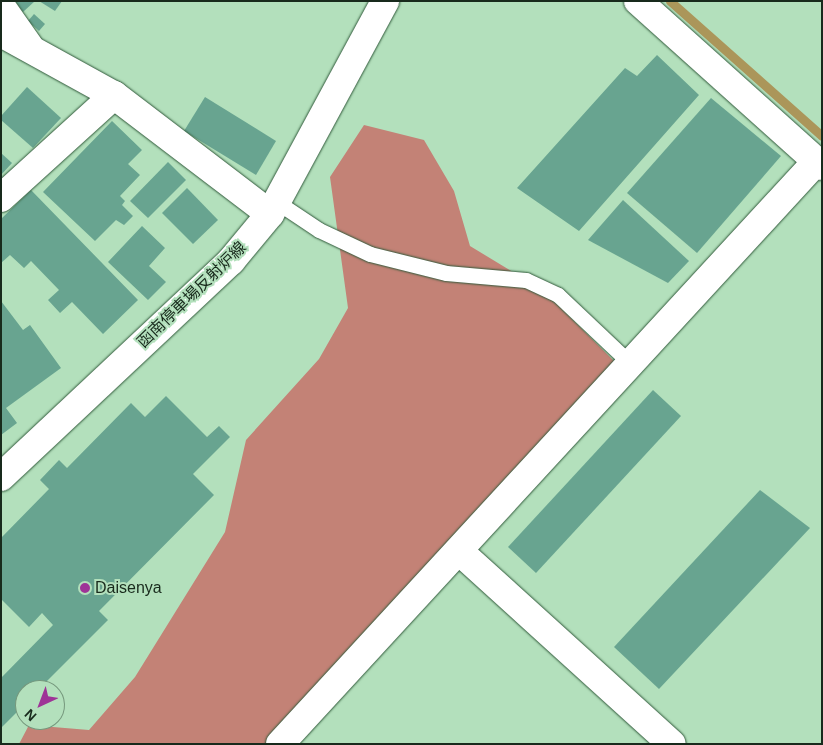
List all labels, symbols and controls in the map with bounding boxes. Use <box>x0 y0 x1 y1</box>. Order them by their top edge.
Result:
street label: 函南停車場反射炉線 <box>134 238 250 352</box>
place label: Daisenya <box>95 578 162 598</box>
marker: Daisenya <box>79 582 91 594</box>
north arrow <box>15 680 65 730</box>
text: N <box>21 706 40 725</box>

